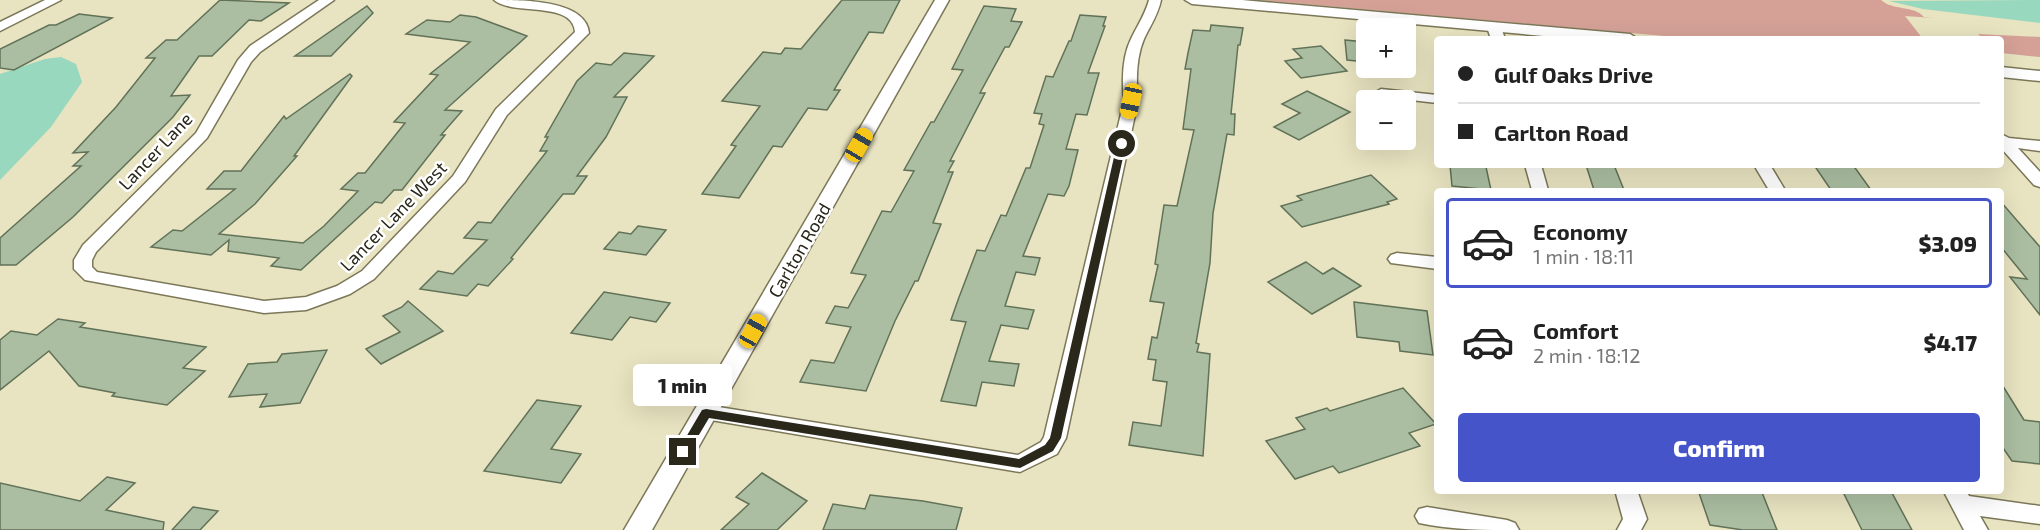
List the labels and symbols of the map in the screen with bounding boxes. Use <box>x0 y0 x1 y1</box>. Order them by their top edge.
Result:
car <box>1118 82 1144 120</box>
street label: Lancer Lane <box>114 108 196 194</box>
car <box>842 125 876 165</box>
route start <box>1108 130 1135 157</box>
street label: Lancer Lane West <box>335 156 451 276</box>
street label: Carlton Road <box>763 199 835 301</box>
car <box>736 311 770 351</box>
callout: 1 min <box>634 365 732 407</box>
route end <box>669 438 696 465</box>

